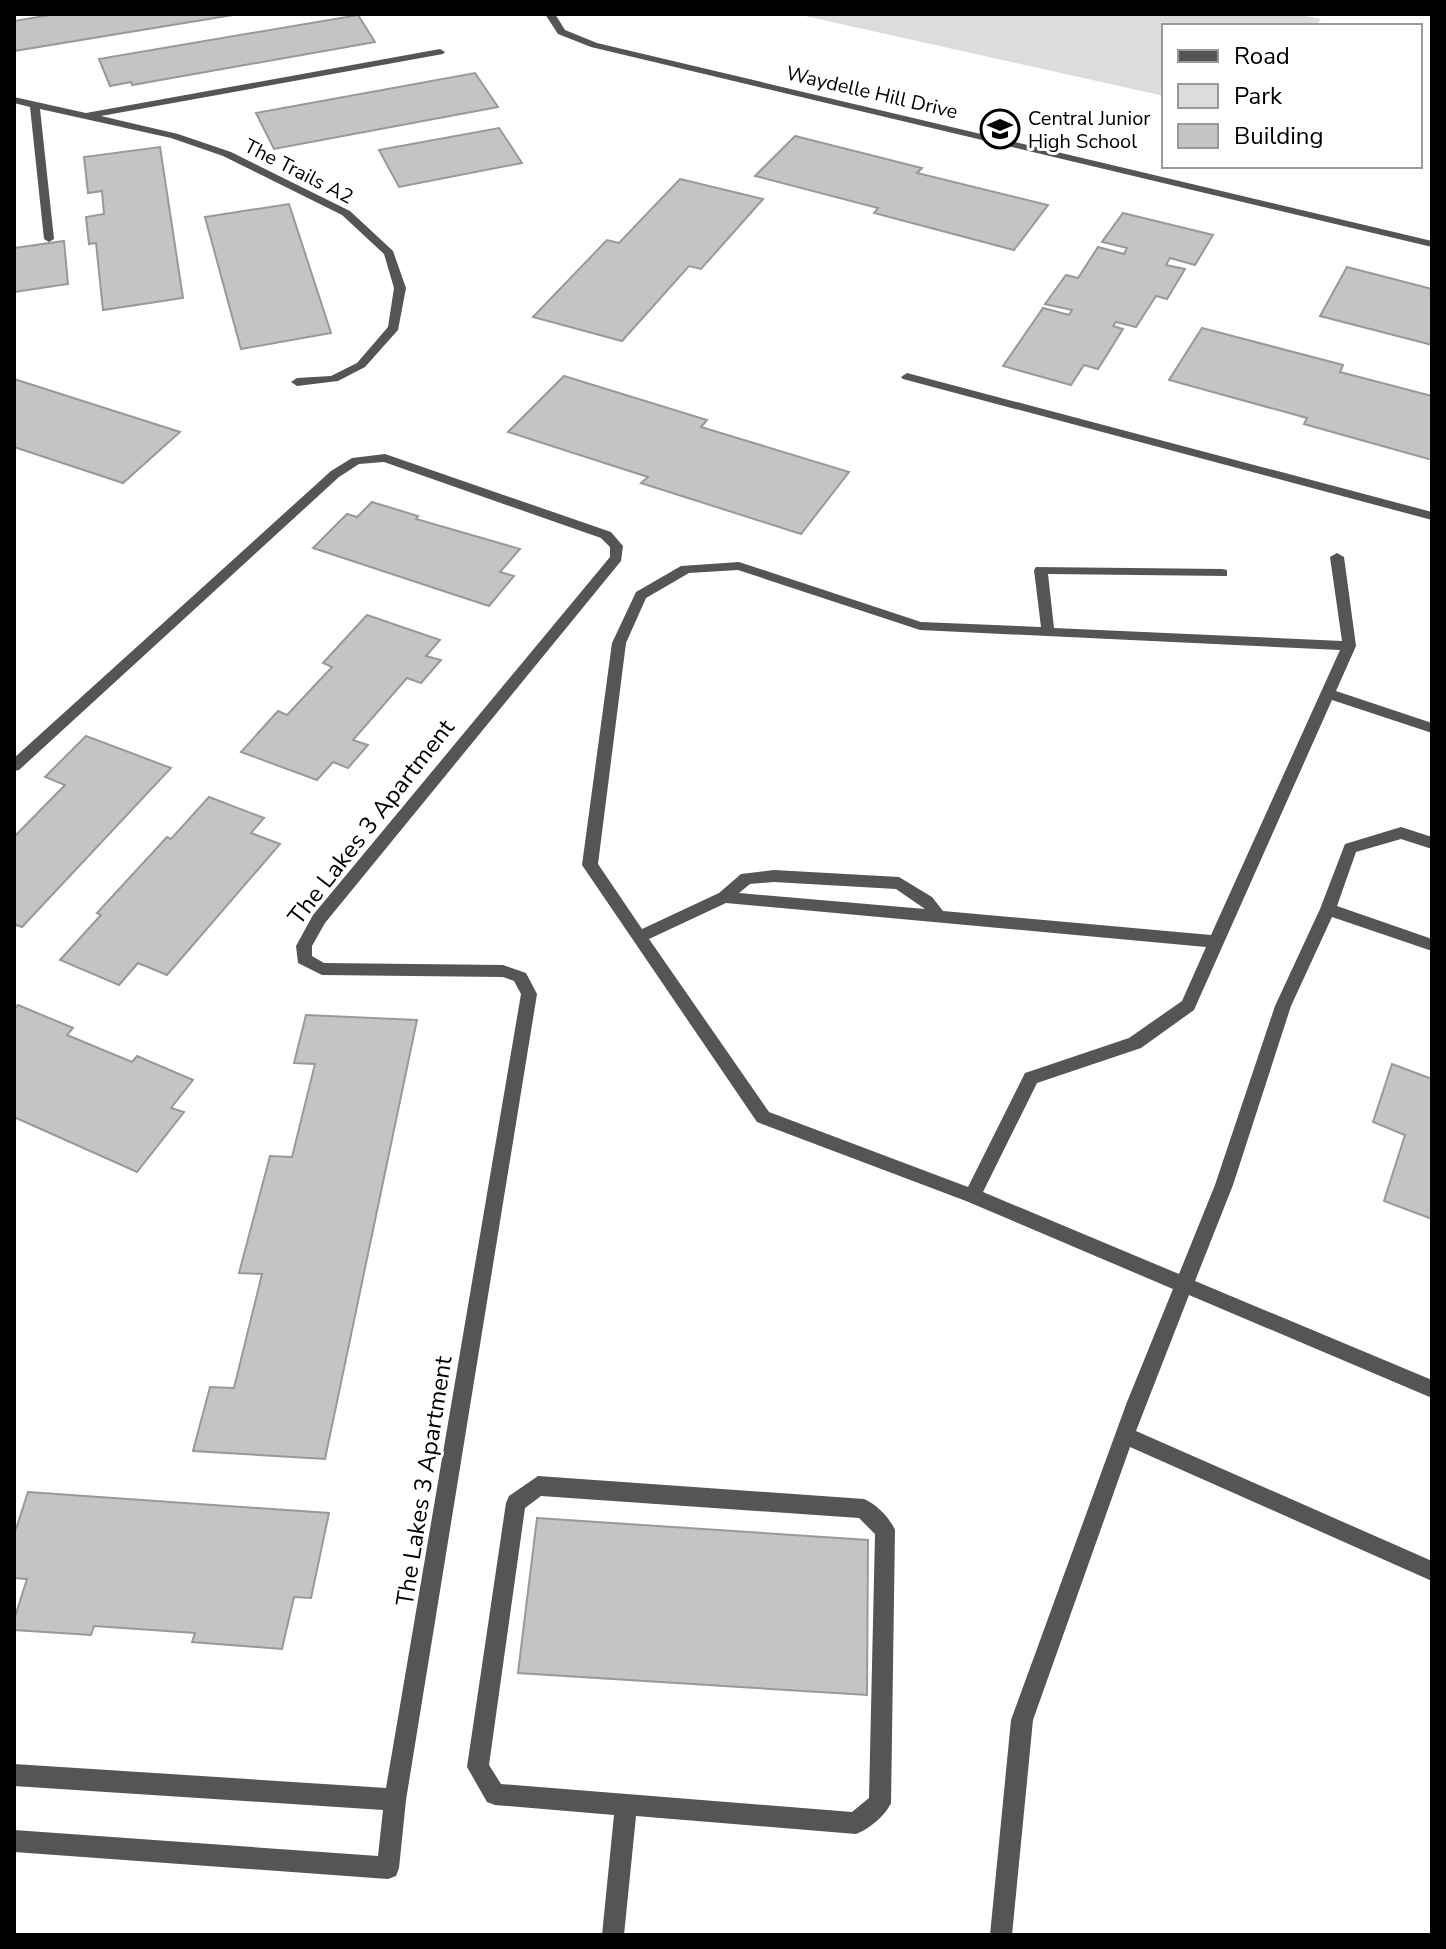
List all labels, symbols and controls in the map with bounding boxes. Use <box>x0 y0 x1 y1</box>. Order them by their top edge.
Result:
legend <box>1162 24 1422 168</box>
text: Road <box>1234 40 1290 72</box>
street label: Waydelle Hill Drive <box>783 60 960 125</box>
text: Park <box>1234 80 1283 112</box>
place label: Central Junior High School <box>1028 105 1150 155</box>
school or university icon: Central Junior High School <box>979 108 1021 150</box>
text: Building <box>1234 120 1324 152</box>
street label: The Trails A2 <box>240 132 358 211</box>
street label: The Lakes 3 Apartment <box>281 712 462 931</box>
street label: The Lakes 3 Apartment <box>388 1353 460 1608</box>

